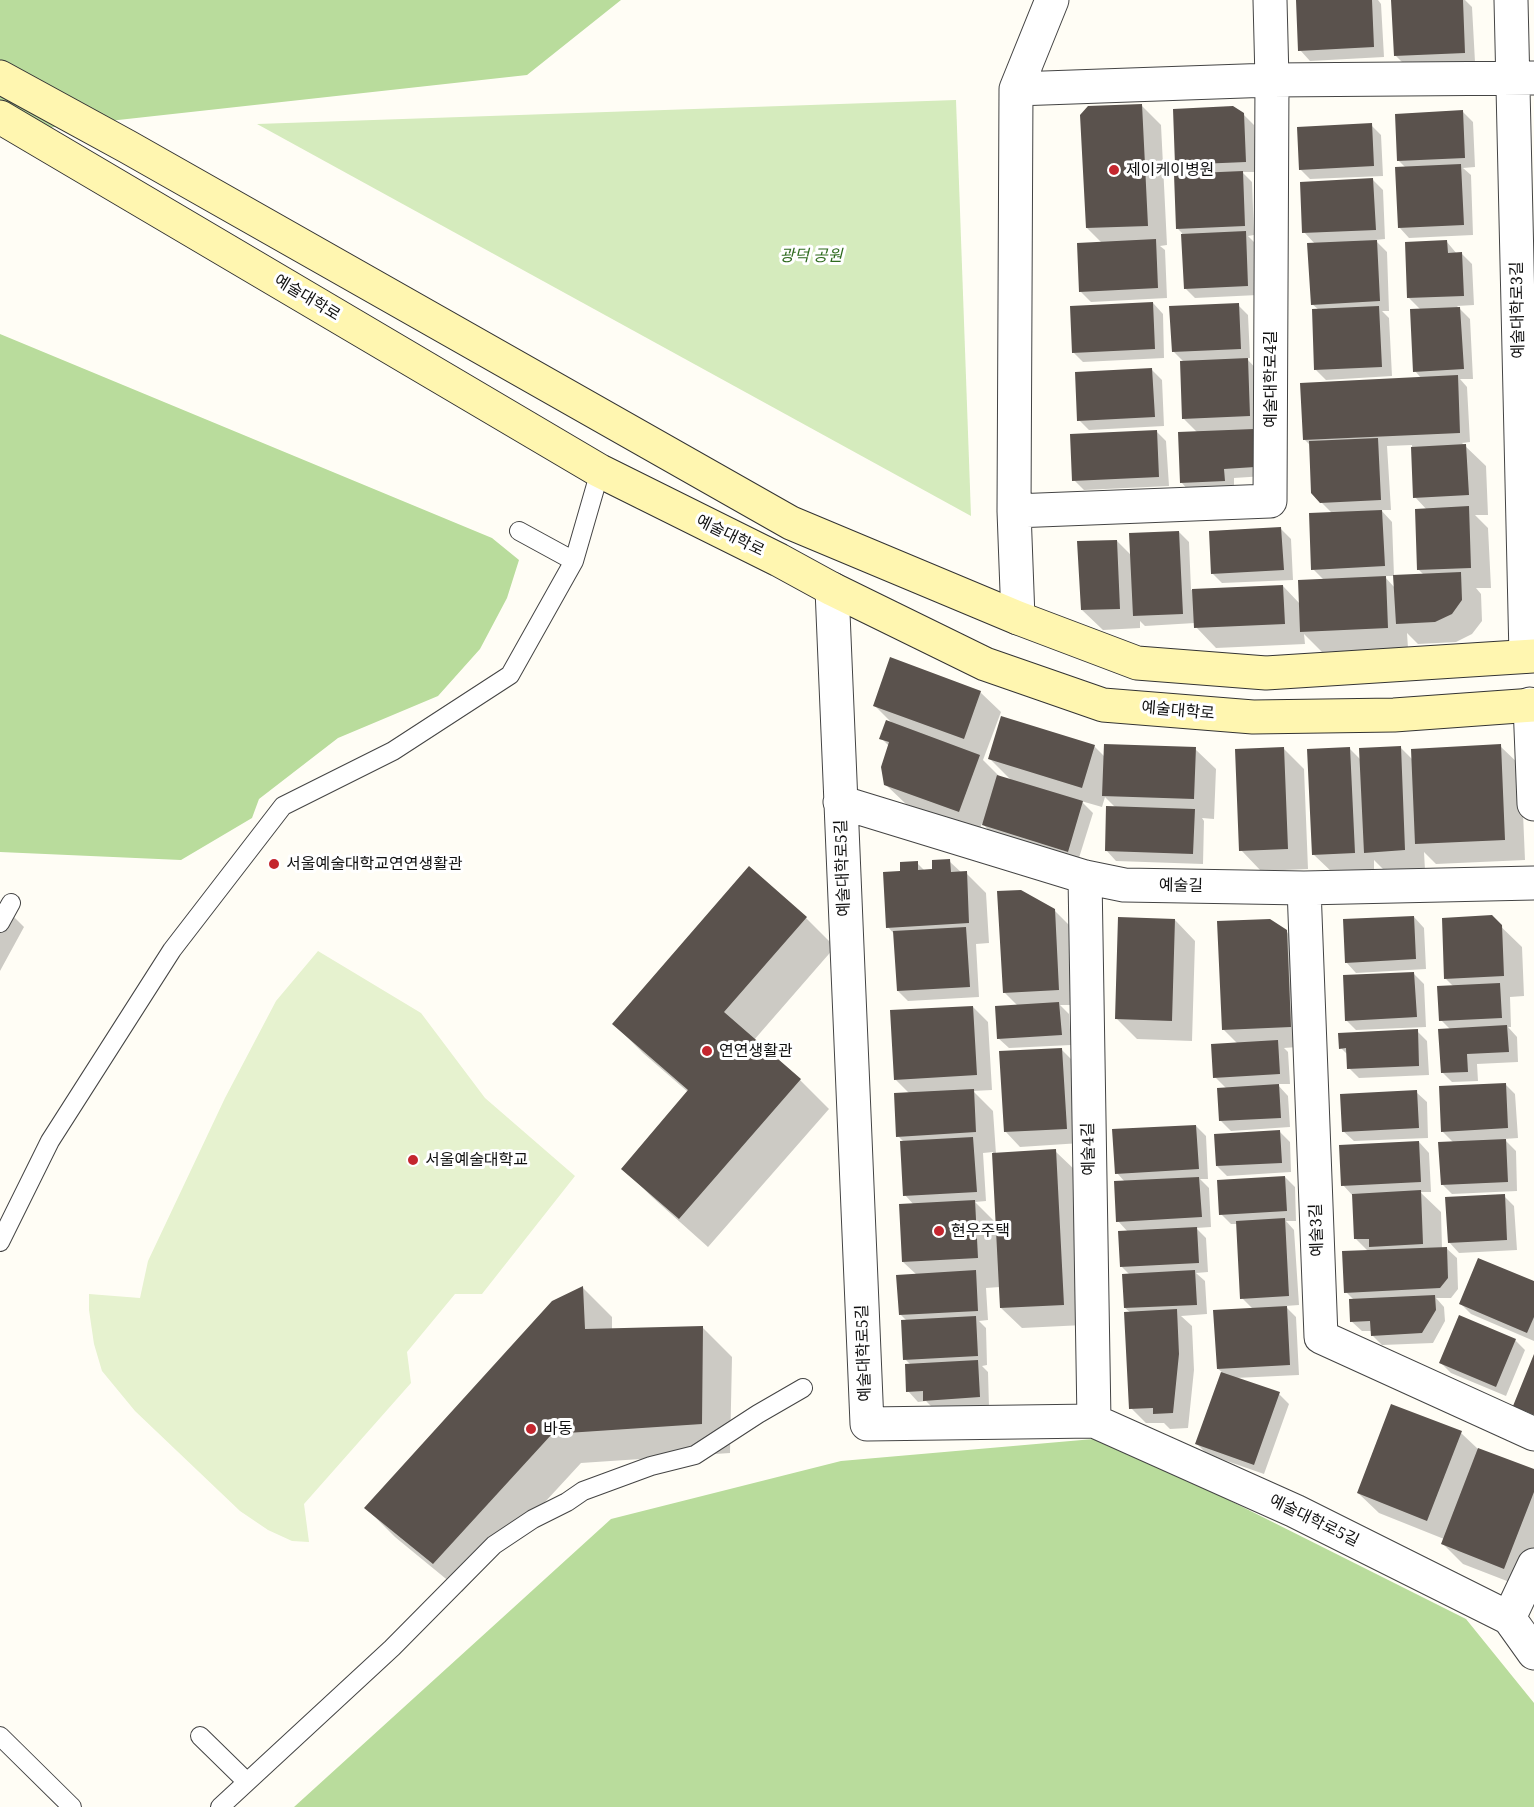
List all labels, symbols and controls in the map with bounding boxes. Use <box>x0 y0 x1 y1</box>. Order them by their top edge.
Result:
place label: 제이케이병원 <box>1126 160 1214 180</box>
marker: 제이케이병원 <box>1107 163 1121 177</box>
park label: 광덕 공원 <box>779 246 843 266</box>
street label: 예술대학로3길 <box>1508 261 1528 359</box>
street label: 예술대학로 <box>271 271 343 325</box>
street label: 예술대학로4길 <box>1261 330 1281 428</box>
street label: 예술대학로 <box>693 511 767 561</box>
street label: 예술대학로 <box>1141 698 1215 724</box>
street label: 예술대학로5길 <box>832 819 854 917</box>
place label: 서울예술대학교연연생활관 <box>286 854 463 874</box>
marker: 서울예술대학교연연생활관 <box>267 857 281 871</box>
street label: 예술길 <box>1159 876 1203 896</box>
place label: 연연생활관 <box>719 1041 793 1061</box>
marker: 연연생활관 <box>700 1044 714 1058</box>
street label: 예술4길 <box>1079 1122 1099 1176</box>
place label: 서울예술대학교 <box>425 1150 528 1170</box>
marker: 서울예술대학교 <box>406 1153 420 1167</box>
street label: 예술3길 <box>1306 1203 1328 1257</box>
place label: 현우주택 <box>951 1221 1010 1241</box>
marker: 현우주택 <box>932 1224 946 1238</box>
street label: 예술대학로5길 <box>853 1304 875 1402</box>
place label: 바동 <box>543 1419 572 1439</box>
marker: 바동 <box>524 1422 538 1436</box>
street label: 예술대학로5길 <box>1266 1491 1362 1551</box>

